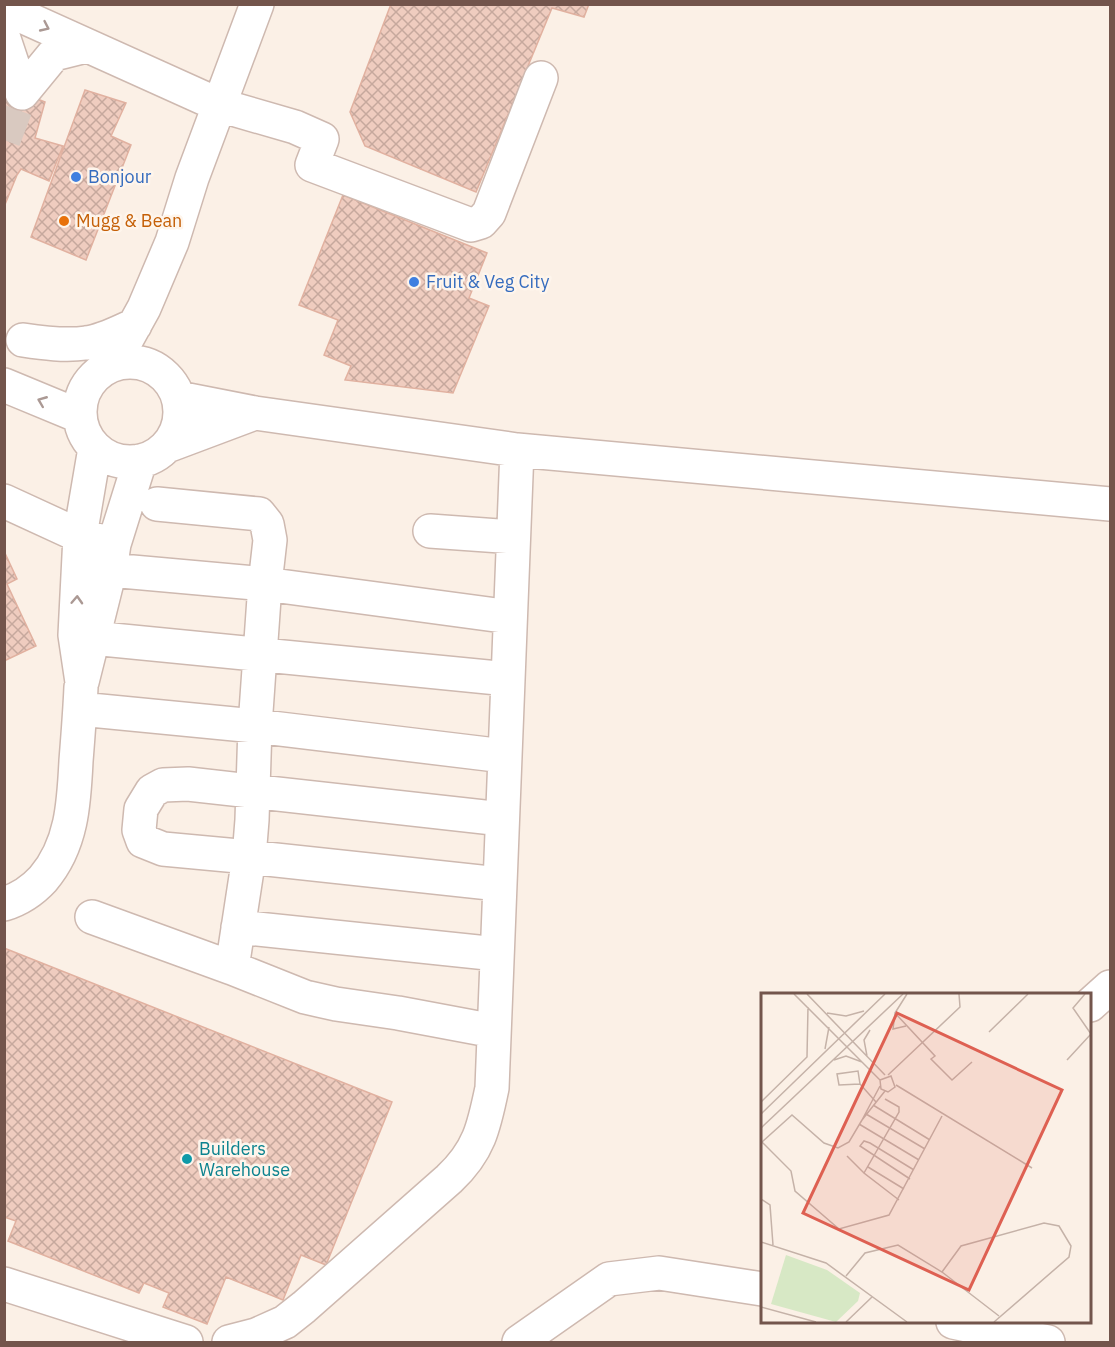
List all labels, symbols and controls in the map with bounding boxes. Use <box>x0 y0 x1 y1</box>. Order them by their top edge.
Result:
one-way arrow <box>39 19 50 31</box>
place label: Bonjour <box>88 165 152 188</box>
marker: Bonjour <box>69 170 83 184</box>
place label: Mugg & Bean <box>76 209 182 232</box>
marker: Mugg & Bean <box>57 214 71 228</box>
place label: Fruit & Veg City <box>426 270 549 293</box>
marker: Fruit & Veg City <box>407 275 421 289</box>
one-way arrow <box>37 395 47 408</box>
one-way arrow <box>70 596 83 605</box>
inset map <box>761 993 1091 1323</box>
place label: Builders Warehouse <box>199 1137 290 1181</box>
marker: Builders Warehouse <box>180 1152 194 1166</box>

